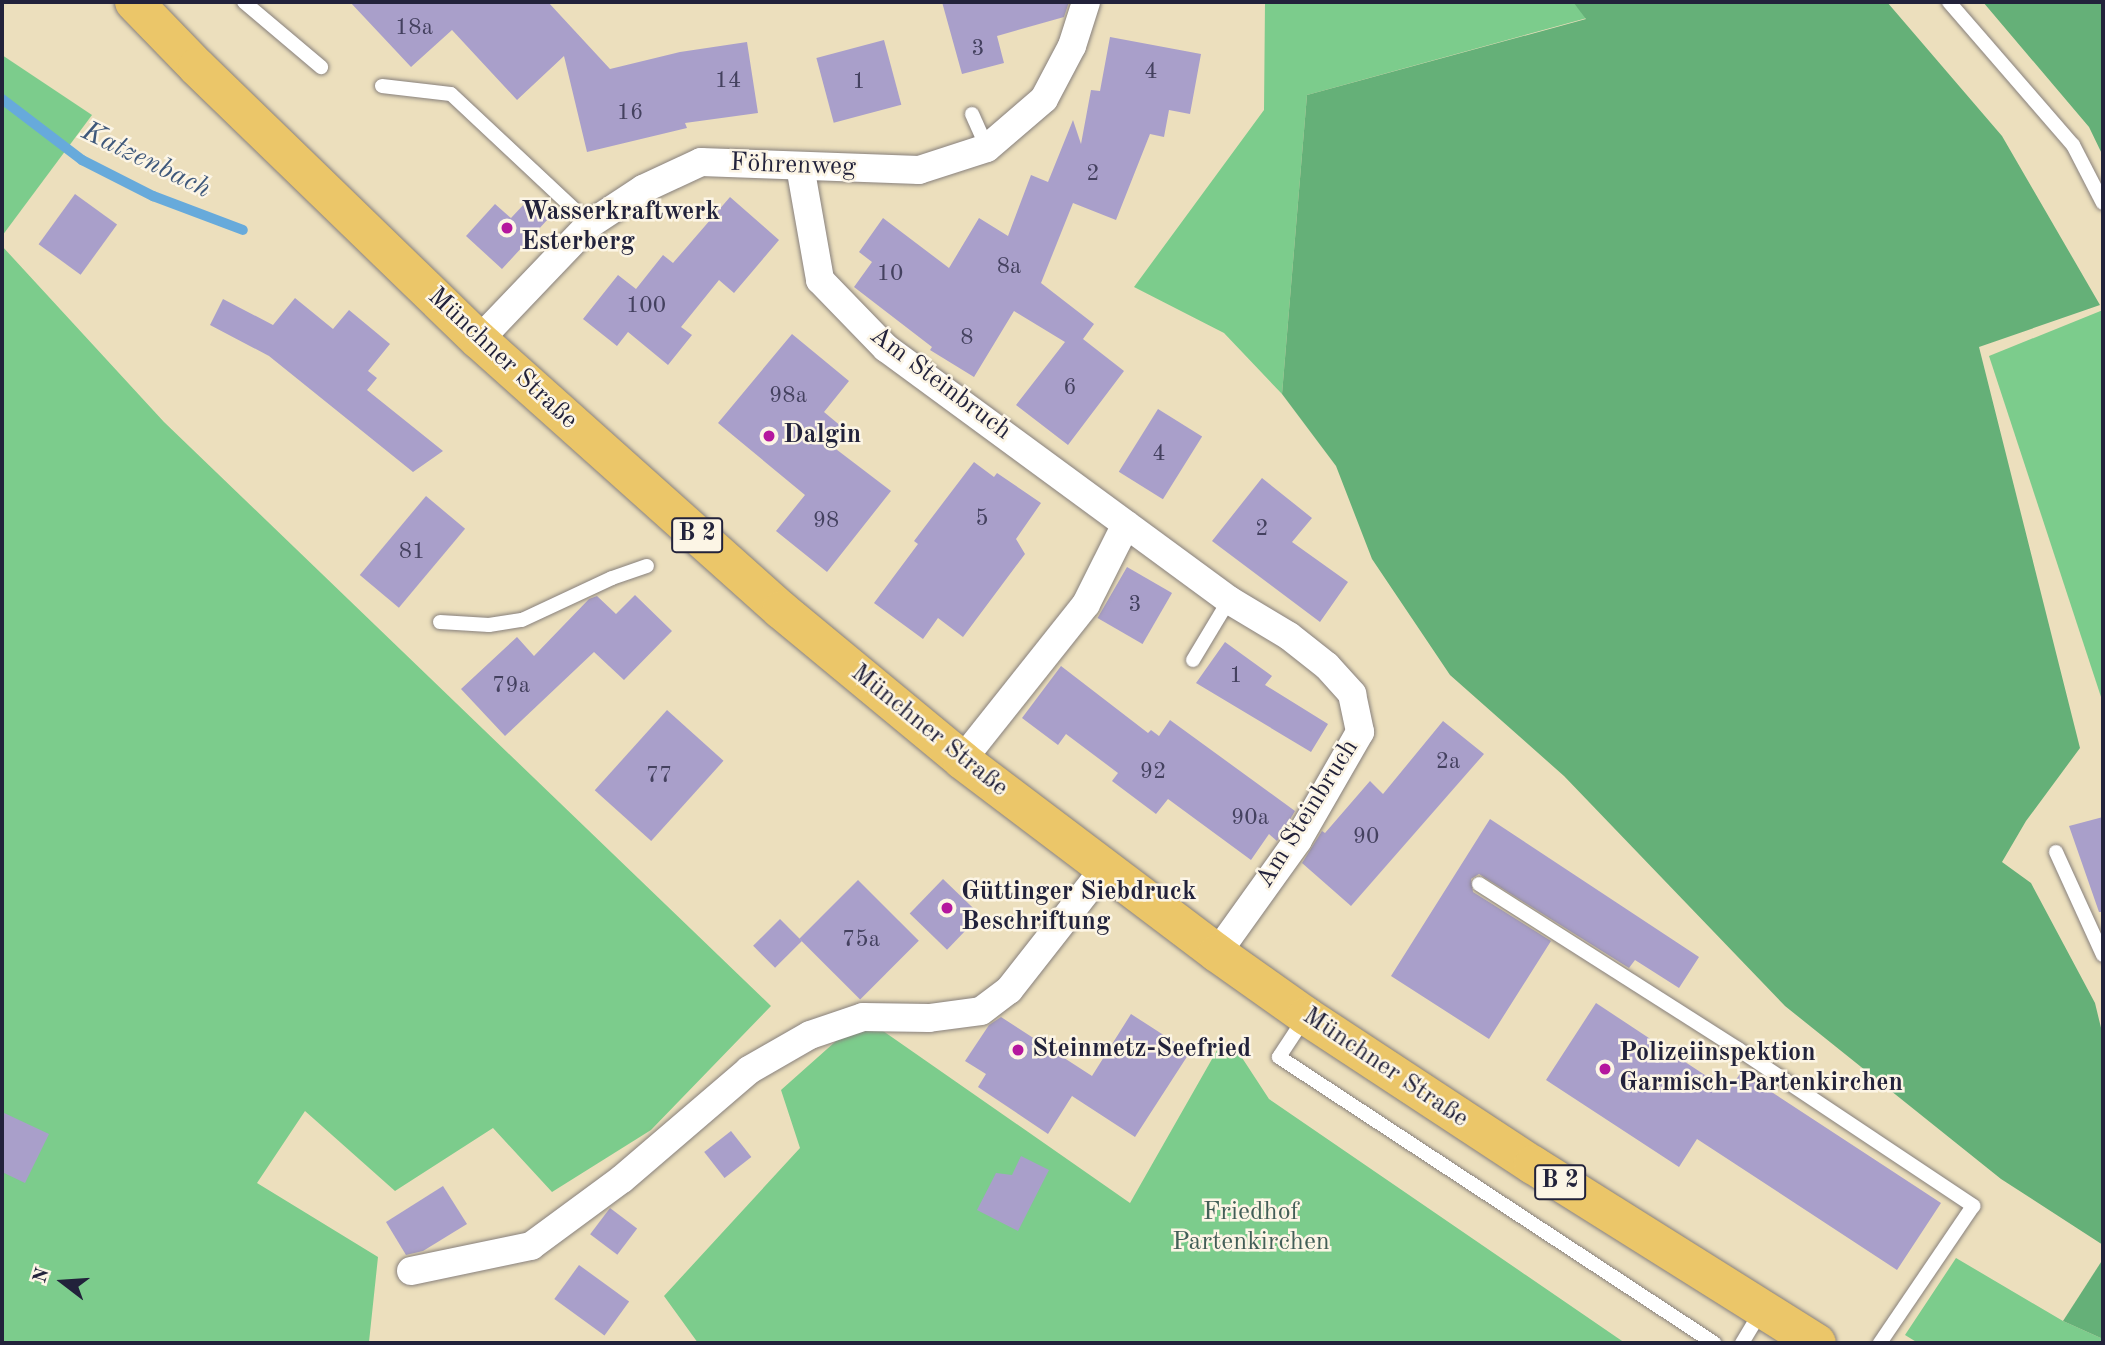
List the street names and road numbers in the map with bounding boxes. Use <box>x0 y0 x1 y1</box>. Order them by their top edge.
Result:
street label: Föhrenweg <box>729 148 857 184</box>
street label: Münchner Straße <box>421 282 583 436</box>
street label: Am Steinbruch <box>863 321 1017 447</box>
road number: B 2 <box>671 514 723 556</box>
street label: Münchner Straße <box>844 658 1014 804</box>
street label: Am Steinbruch <box>1250 734 1366 894</box>
street label: Münchner Straße <box>1296 1001 1474 1135</box>
road number: B 2 <box>1534 1162 1586 1202</box>

